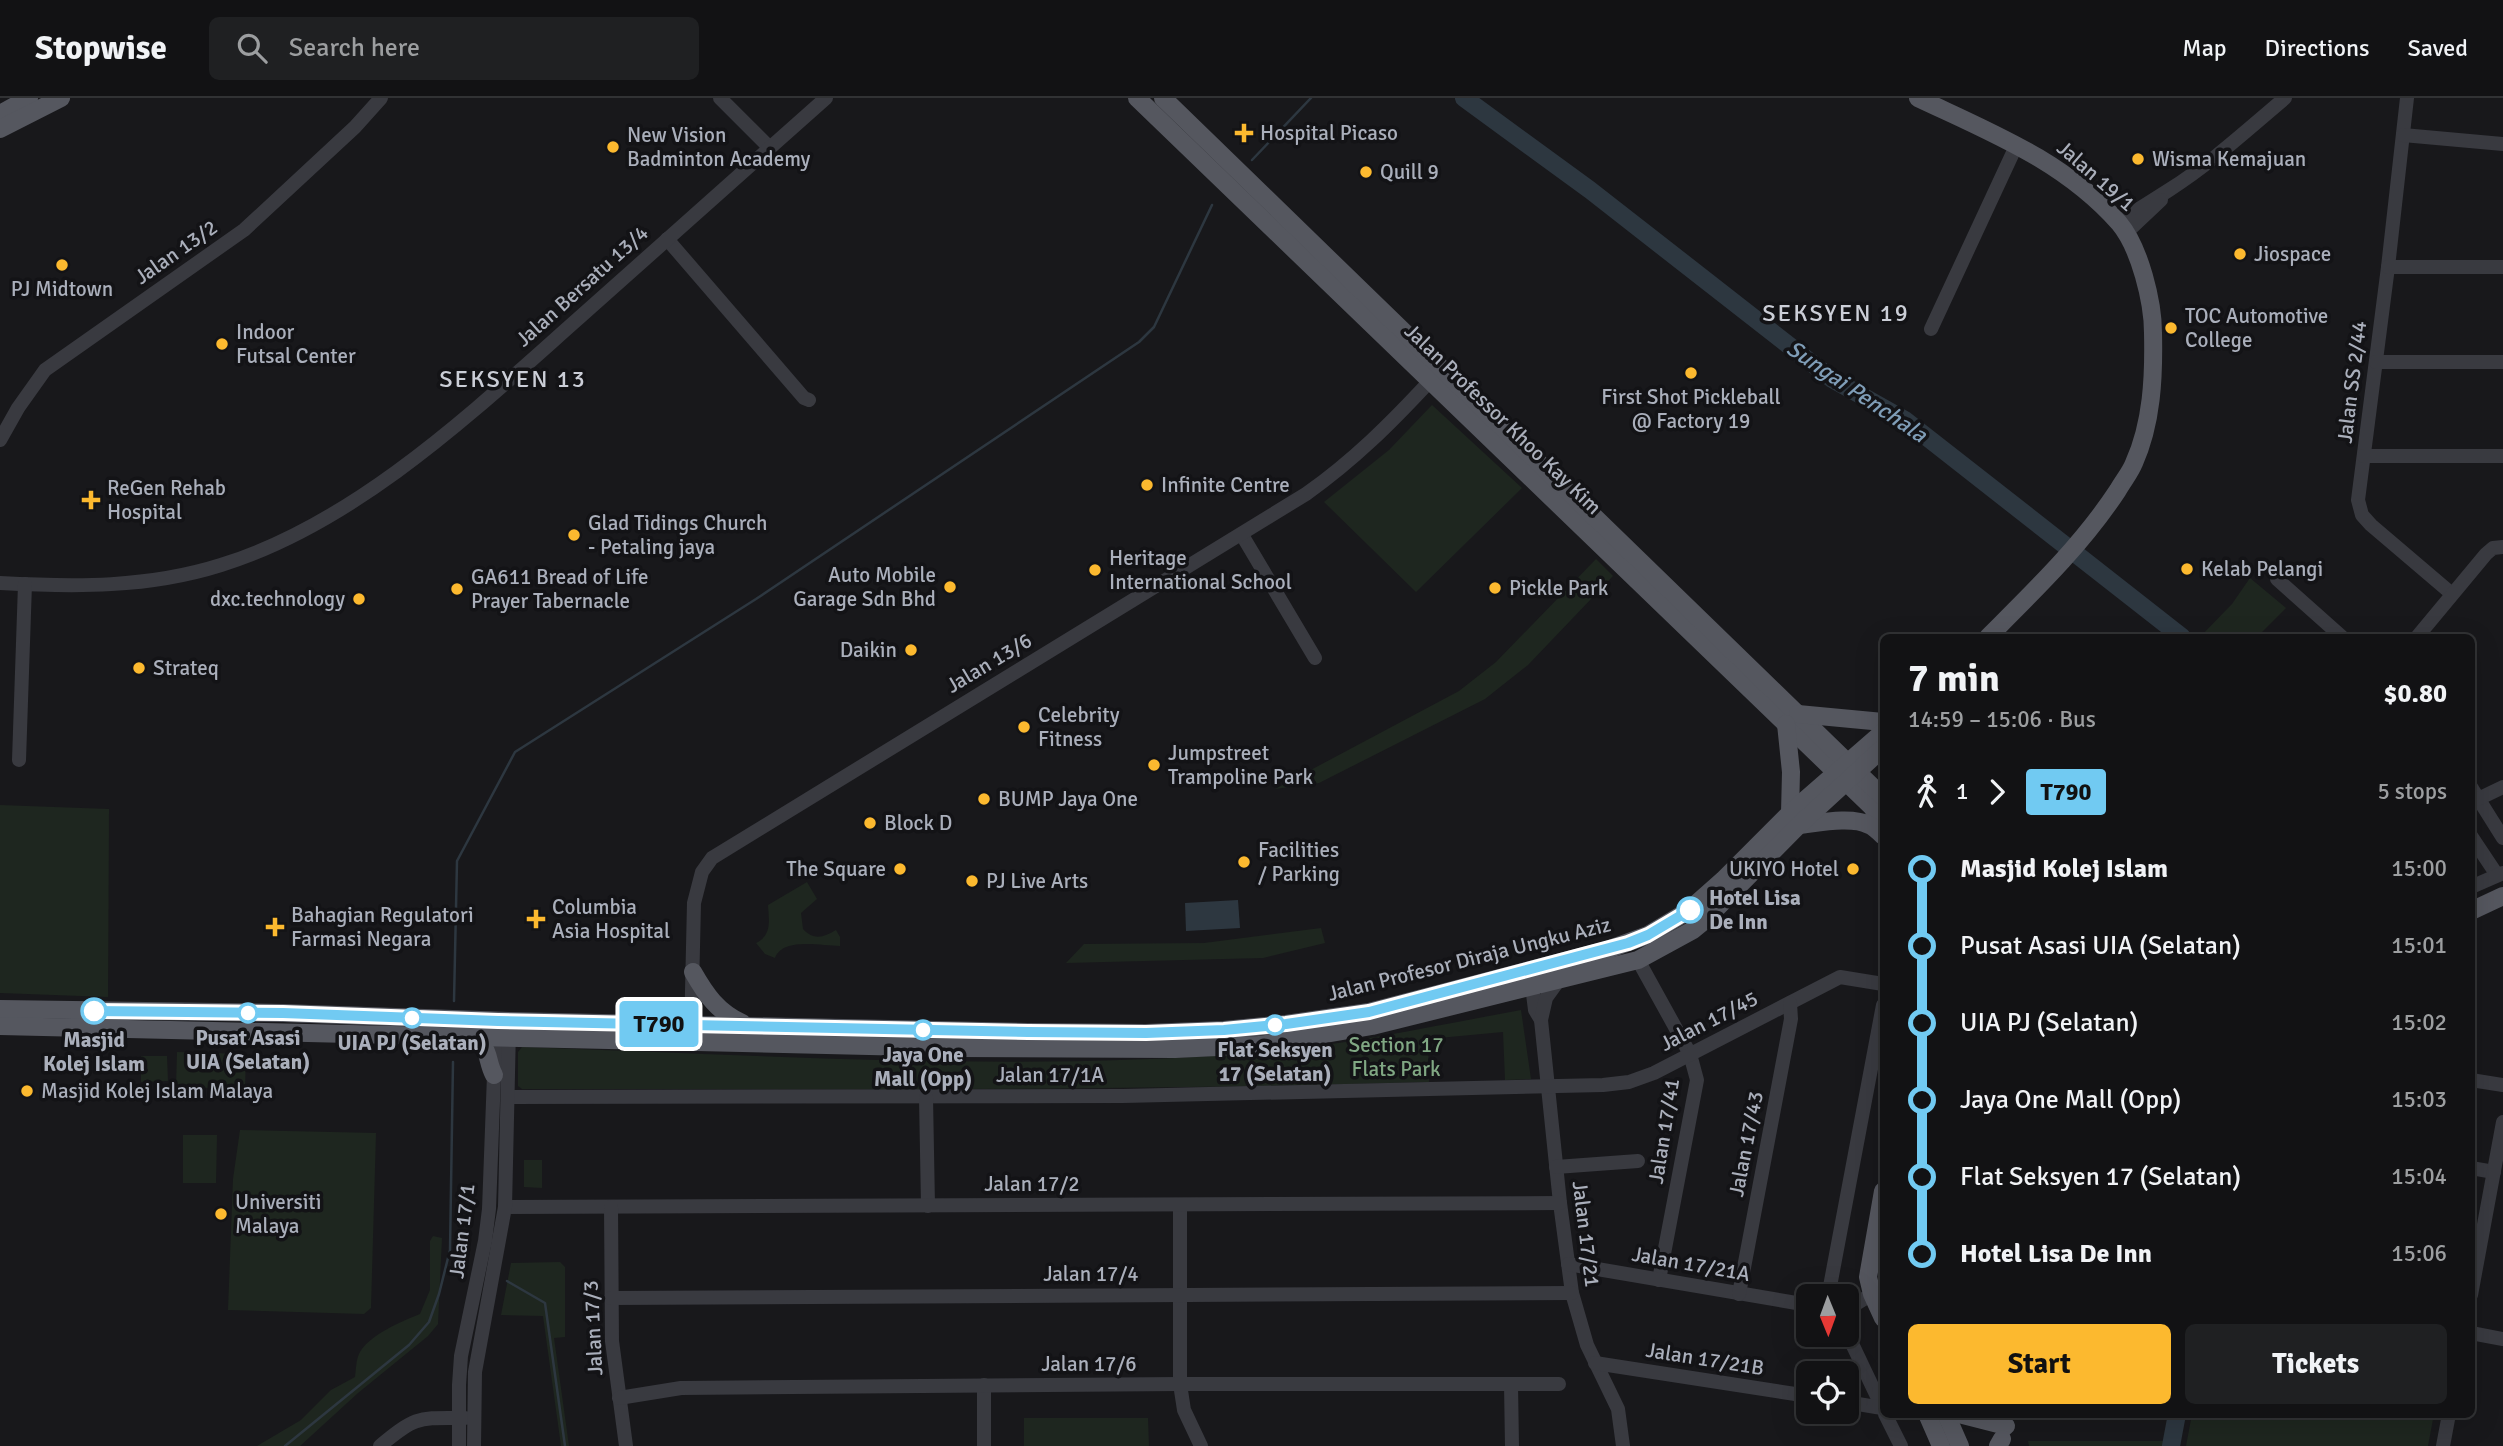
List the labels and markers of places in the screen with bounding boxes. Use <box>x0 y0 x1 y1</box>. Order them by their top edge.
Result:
place label: Hospital Picaso <box>1260 120 1398 146</box>
place label: New Vision Badminton Academy <box>627 122 811 172</box>
marker: Hospital Picaso <box>1234 123 1254 143</box>
marker: New Vision Badminton Academy <box>605 139 621 155</box>
place label: Wisma Kemajuan <box>2152 146 2306 172</box>
marker: Wisma Kemajuan <box>2130 151 2146 167</box>
place label: Quill 9 <box>1380 159 1439 185</box>
marker: Quill 9 <box>1358 164 1374 180</box>
place label: Jiospace <box>2254 241 2331 267</box>
marker: Jiospace <box>2232 246 2248 262</box>
marker: PJ Midtown <box>54 257 70 273</box>
place label: PJ Midtown <box>11 276 113 302</box>
place label: TOC Automotive College <box>2185 303 2328 353</box>
place label: Indoor Futsal Center <box>236 319 356 369</box>
marker: TOC Automotive College <box>2163 320 2179 336</box>
marker: Indoor Futsal Center <box>214 336 230 352</box>
marker: First Shot Pickleball @ Factory 19 <box>1683 365 1699 381</box>
place label: First Shot Pickleball @ Factory 19 <box>1601 384 1781 434</box>
place label: Infinite Centre <box>1161 472 1290 498</box>
place label: ReGen Rehab Hospital <box>107 475 226 525</box>
marker: Infinite Centre <box>1139 477 1155 493</box>
marker: ReGen Rehab Hospital <box>81 490 101 510</box>
place label: Glad Tidings Church - Petaling jaya <box>588 510 767 560</box>
marker: Glad Tidings Church - Petaling jaya <box>566 527 582 543</box>
place label: Heritage International School <box>1109 545 1292 595</box>
place label: Kelab Pelangi <box>2201 556 2323 582</box>
marker: Kelab Pelangi <box>2179 561 2195 577</box>
place label: Auto Mobile Garage Sdn Bhd <box>793 562 936 612</box>
marker: Heritage International School <box>1087 562 1103 578</box>
place label: GA611 Bread of Life Prayer Tabernacle <box>471 564 648 614</box>
place label: Pickle Park <box>1509 575 1609 601</box>
marker: Auto Mobile Garage Sdn Bhd <box>942 579 958 595</box>
marker: Pickle Park <box>1487 580 1503 596</box>
marker: GA611 Bread of Life Prayer Tabernacle <box>449 581 465 597</box>
place label: dxc.technology <box>210 586 345 612</box>
marker: dxc.technology <box>351 591 367 607</box>
place label: Daikin <box>840 637 897 663</box>
marker: Daikin <box>903 642 919 658</box>
place label: Strateq <box>153 655 219 681</box>
marker: Strateq <box>131 660 147 676</box>
place label: Celebrity Fitness <box>1038 702 1120 752</box>
marker: Celebrity Fitness <box>1016 719 1032 735</box>
place label: Jumpstreet Trampoline Park <box>1168 740 1313 790</box>
marker: Jumpstreet Trampoline Park <box>1146 757 1162 773</box>
place label: BUMP Jaya One <box>998 786 1138 812</box>
marker: BUMP Jaya One <box>976 791 992 807</box>
place label: Block D <box>884 810 952 836</box>
marker: Block D <box>862 815 878 831</box>
place label: Facilities / Parking <box>1258 837 1340 887</box>
marker: Facilities / Parking <box>1236 854 1252 870</box>
place label: The Square <box>786 856 886 882</box>
place label: UKIYO Hotel <box>1729 856 1839 882</box>
marker: The Square <box>892 861 908 877</box>
marker: UKIYO Hotel <box>1845 861 1861 877</box>
place label: PJ Live Arts <box>986 868 1088 894</box>
marker: PJ Live Arts <box>964 873 980 889</box>
place label: Hotel Lisa De Inn <box>1709 885 1801 935</box>
place label: Columbia Asia Hospital <box>552 894 670 944</box>
marker: Hotel Lisa De Inn <box>1677 897 1703 923</box>
place label: Bahagian Regulatori Farmasi Negara <box>291 902 474 952</box>
marker: Columbia Asia Hospital <box>526 909 546 929</box>
marker: Bahagian Regulatori Farmasi Negara <box>265 917 285 937</box>
marker: Masjid Kolej Islam <box>81 998 107 1024</box>
marker: Pusat Asasi UIA (Selatan) <box>238 1003 258 1023</box>
marker: UIA PJ (Selatan) <box>402 1008 422 1028</box>
marker: Flat Seksyen 17 (Selatan) <box>1265 1015 1285 1035</box>
marker: Jaya One Mall (Opp) <box>913 1020 933 1040</box>
place label: Pusat Asasi UIA (Selatan) <box>186 1025 310 1075</box>
place label: Masjid Kolej Islam <box>43 1027 145 1077</box>
place label: UIA PJ (Selatan) <box>337 1030 487 1056</box>
place label: Flat Seksyen 17 (Selatan) <box>1217 1037 1333 1087</box>
place label: Jaya One Mall (Opp) <box>874 1042 972 1092</box>
place label: Masjid Kolej Islam Malaya <box>41 1078 273 1104</box>
marker: Masjid Kolej Islam Malaya <box>19 1083 35 1099</box>
place label: Universiti Malaya <box>235 1189 322 1239</box>
marker: Universiti Malaya <box>213 1206 229 1222</box>

